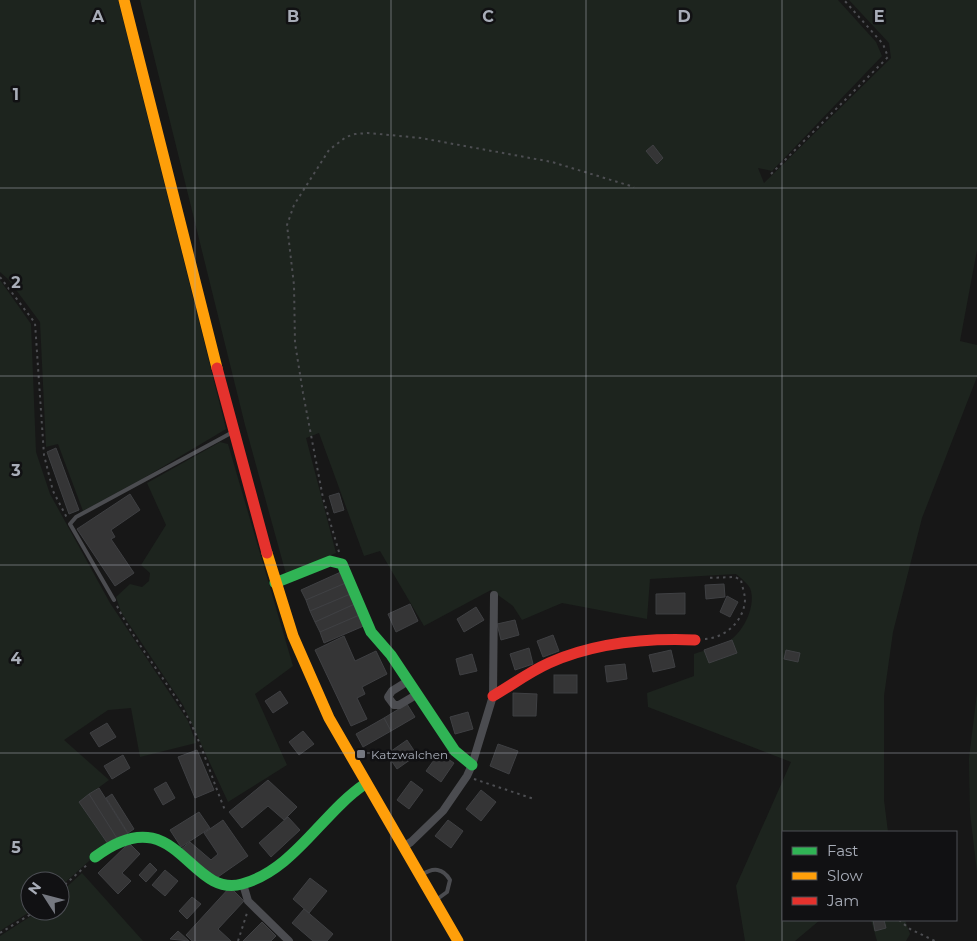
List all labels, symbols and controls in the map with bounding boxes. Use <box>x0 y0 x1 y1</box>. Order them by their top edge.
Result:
text: A <box>91 7 105 26</box>
text: B <box>287 7 299 26</box>
text: C <box>482 7 494 26</box>
text: D <box>677 7 691 26</box>
text: E <box>874 7 884 26</box>
text: 1 <box>13 85 19 104</box>
text: 2 <box>11 273 21 292</box>
text: 3 <box>10 461 21 480</box>
text: 4 <box>10 649 22 668</box>
place label: Katzwalchen <box>371 747 448 762</box>
marker: Katzwalchen <box>355 748 367 760</box>
legend <box>782 831 957 921</box>
text: 5 <box>11 838 21 857</box>
text: Fast <box>827 841 858 860</box>
text: Slow <box>827 866 863 885</box>
north arrow <box>20 871 70 921</box>
text: N <box>24 878 45 898</box>
text: Jam <box>826 891 859 910</box>

